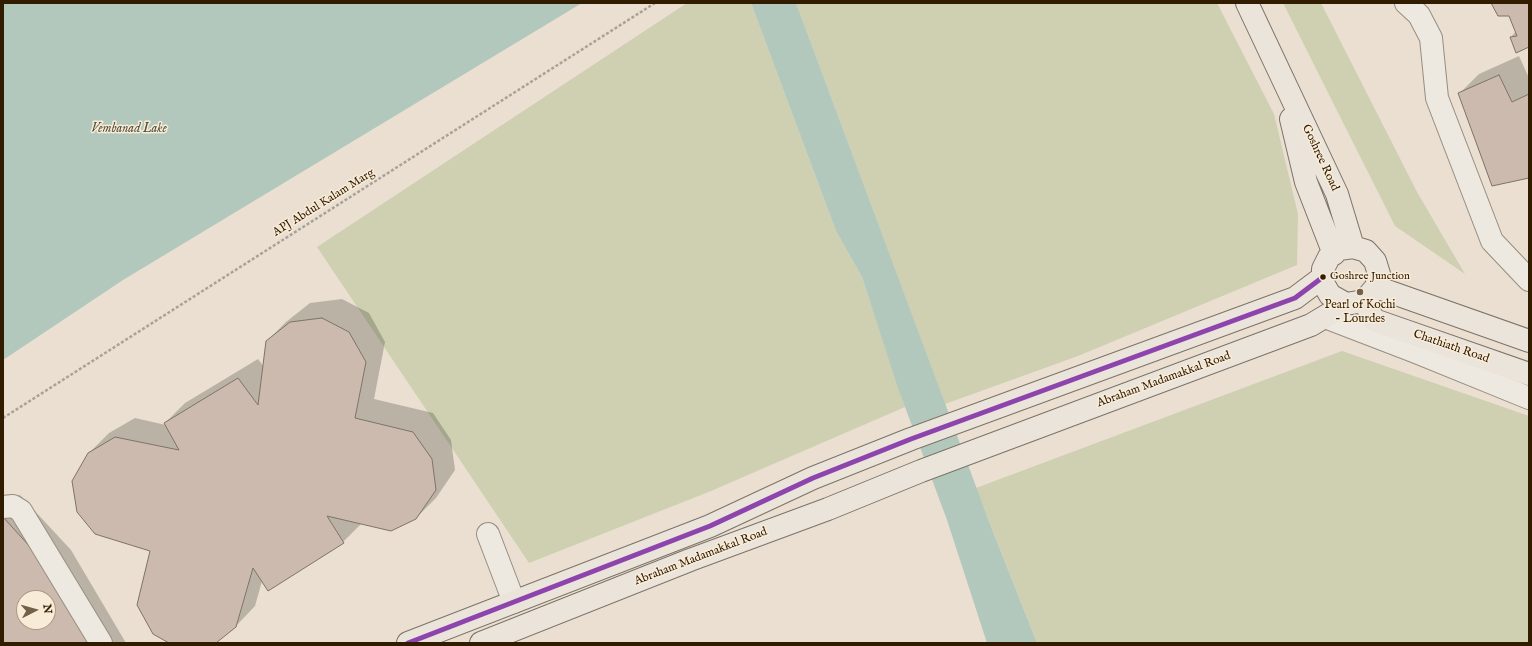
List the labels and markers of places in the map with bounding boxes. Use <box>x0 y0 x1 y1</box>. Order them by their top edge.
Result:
place label: Goshree Junction <box>1330 270 1410 284</box>
marker: Goshree Junction <box>1318 272 1328 282</box>
marker: Pearl of Kochi - Lourdes <box>1355 287 1365 297</box>
place label: Pearl of Kochi - Lourdes <box>1324 299 1396 327</box>

